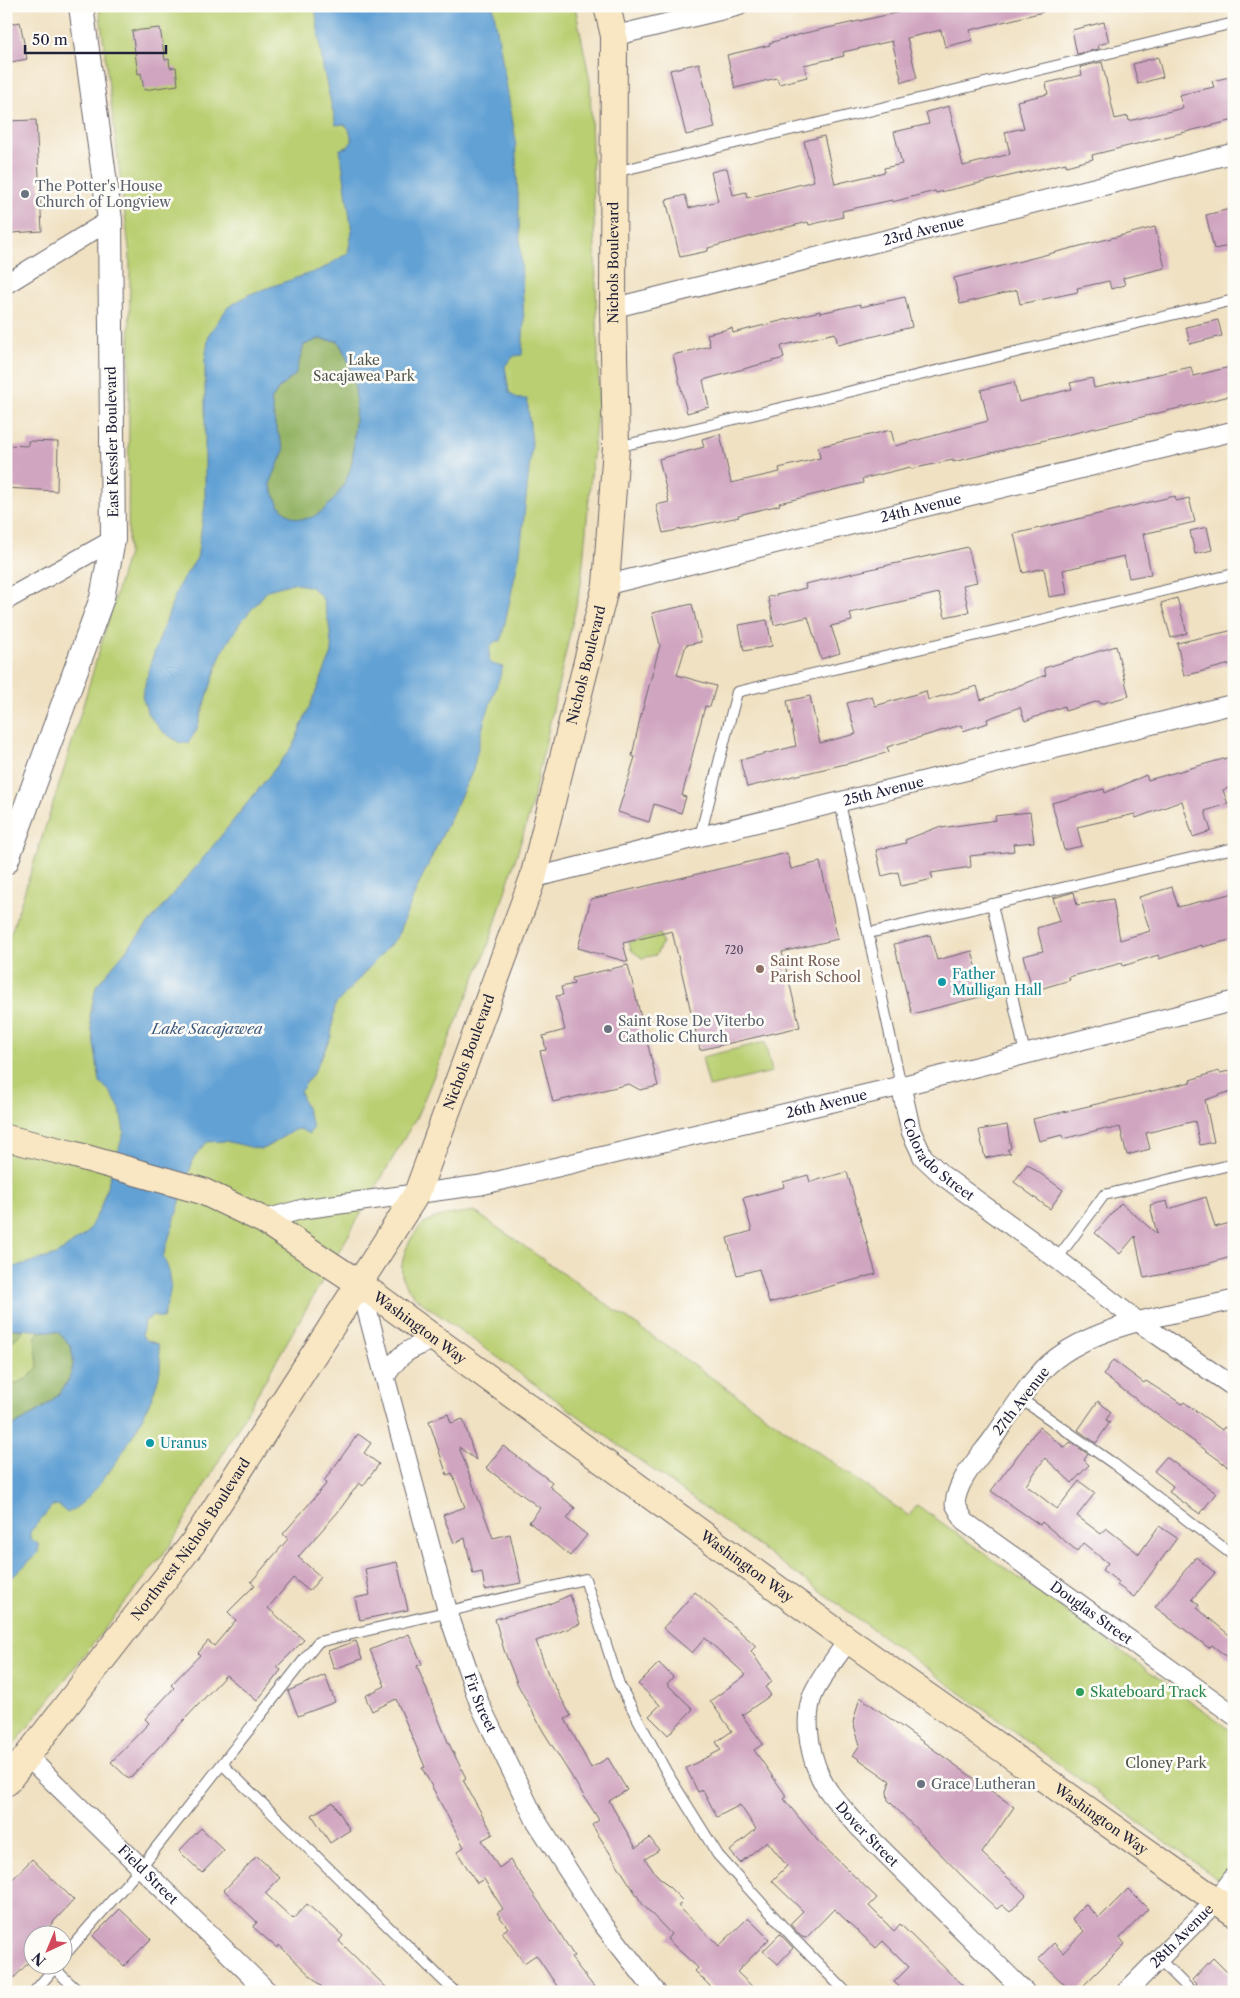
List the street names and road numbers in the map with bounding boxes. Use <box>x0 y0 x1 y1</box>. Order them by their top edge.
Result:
street label: Nichols Boulevard <box>604 201 622 324</box>
street label: 23rd Avenue <box>881 212 966 249</box>
street label: East Kessler Boulevard <box>102 366 122 518</box>
street label: 24th Avenue <box>878 489 963 526</box>
street label: Nichols Boulevard <box>563 603 610 726</box>
street label: 25th Avenue <box>841 772 926 810</box>
street label: Nichols Boulevard <box>439 991 499 1112</box>
street label: 26th Avenue <box>784 1085 869 1122</box>
street label: Colorado Street <box>899 1116 978 1205</box>
street label: Washington Way <box>369 1287 470 1368</box>
street label: 27th Avenue <box>989 1363 1053 1439</box>
street label: Northwest Nichols Boulevard <box>127 1454 254 1624</box>
street label: Washington Way <box>696 1526 797 1607</box>
street label: Douglas Street <box>1047 1577 1136 1648</box>
street label: Fir Street <box>461 1671 501 1735</box>
street label: Washington Way <box>1050 1779 1152 1859</box>
street label: Dover Street <box>832 1798 903 1871</box>
street label: Field Street <box>114 1841 182 1908</box>
street label: 28th Avenue <box>1146 1900 1217 1972</box>

